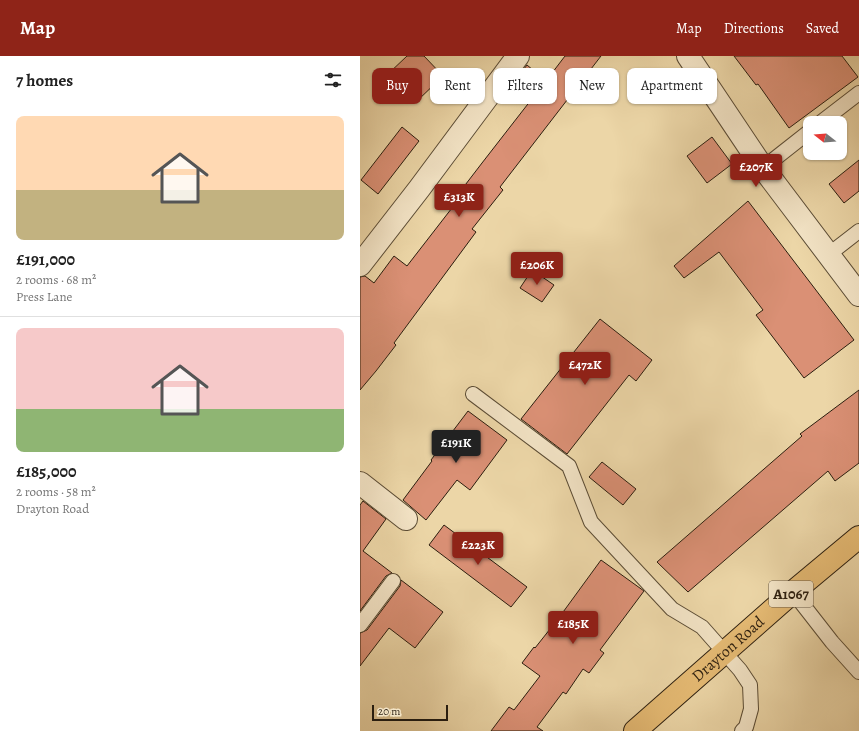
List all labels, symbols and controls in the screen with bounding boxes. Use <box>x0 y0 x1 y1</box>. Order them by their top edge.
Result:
text: Map <box>20 15 55 41</box>
text: Map <box>676 19 702 38</box>
text: Directions <box>724 19 784 38</box>
text: Saved <box>806 19 839 38</box>
chip: Buy <box>372 68 422 104</box>
chip: Rent <box>430 68 485 104</box>
chip: Filters <box>493 68 557 104</box>
chip: New <box>565 68 619 104</box>
chip: Apartment <box>627 68 717 104</box>
text: 7 homes <box>16 69 73 92</box>
icon: filters <box>322 69 344 91</box>
north arrow <box>803 116 847 160</box>
map controls <box>803 116 847 160</box>
icon: home <box>144 142 216 214</box>
pin: £207K <box>728 154 784 188</box>
text: £207K <box>739 158 773 175</box>
pin: £313K <box>431 184 487 218</box>
text: £313K <box>443 188 475 205</box>
text: £191,000 <box>16 248 75 271</box>
pin: £206K <box>509 252 565 286</box>
text: £206K <box>520 256 554 273</box>
text: 2 rooms · 68 m² <box>16 271 96 288</box>
text: Press Lane <box>16 288 72 305</box>
pin: £472K <box>557 352 613 386</box>
icon: home <box>144 354 216 426</box>
text: £472K <box>568 356 602 373</box>
pin: £191K <box>428 430 484 464</box>
text: £191K <box>441 434 471 451</box>
text: £185,000 <box>16 460 77 483</box>
text: 2 rooms · 58 m² <box>16 483 96 500</box>
text: Drayton Road <box>16 500 89 517</box>
pin: £223K <box>450 532 506 566</box>
text: £223K <box>461 536 495 553</box>
road number: A1067 <box>769 581 813 607</box>
pin: £185K <box>545 611 601 645</box>
street label: Drayton Road <box>687 611 769 687</box>
text: £185K <box>557 615 589 632</box>
scale bar <box>372 703 448 722</box>
text: 20 m <box>378 704 400 719</box>

